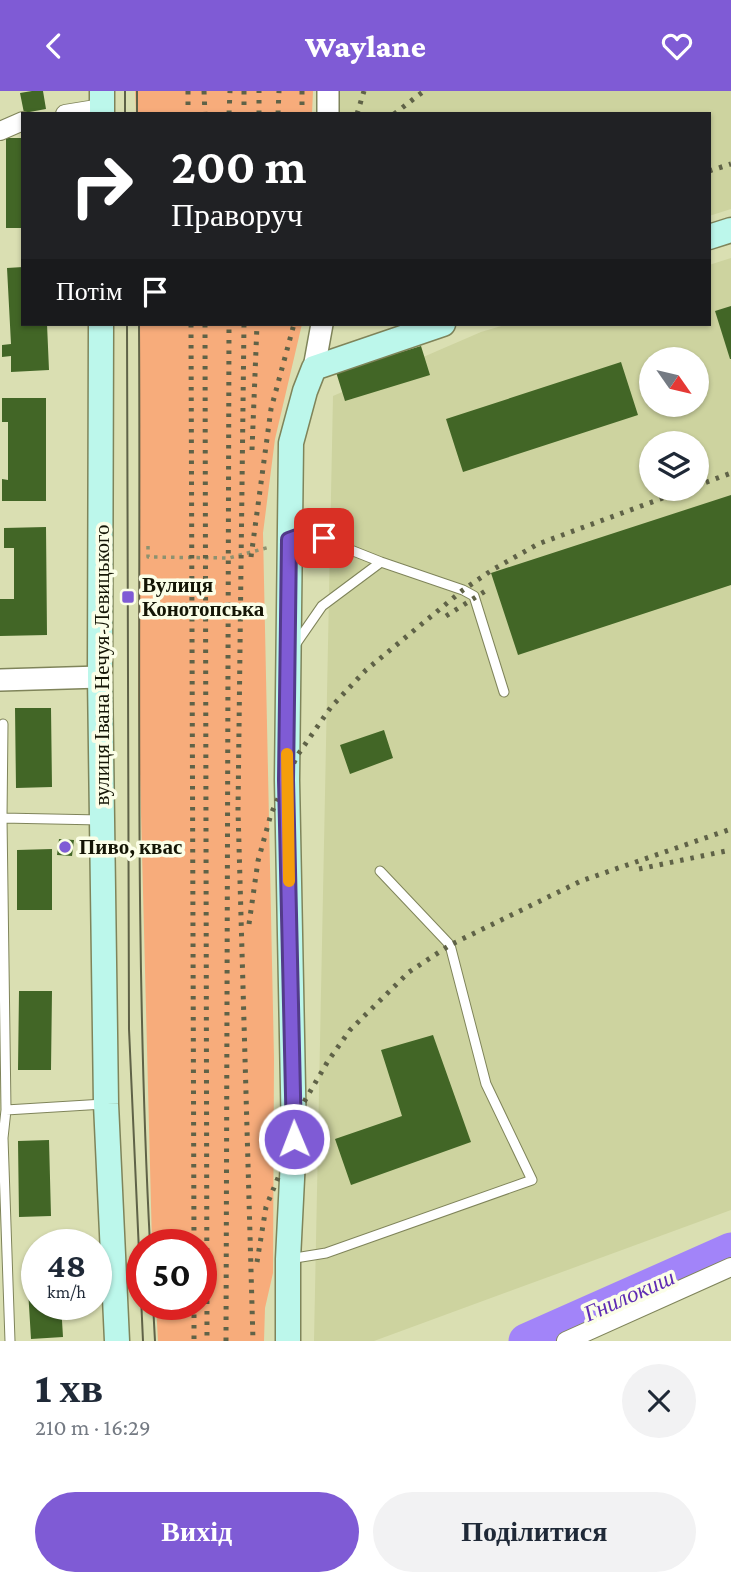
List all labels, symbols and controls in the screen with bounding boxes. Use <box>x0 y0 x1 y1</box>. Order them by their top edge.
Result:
icon: back <box>35 27 73 65</box>
icon: heart <box>658 27 696 65</box>
text: Waylane <box>305 28 426 64</box>
text: 200 m <box>171 139 306 194</box>
icon: right <box>56 140 147 231</box>
text: Праворуч <box>171 197 303 233</box>
icon: arrive <box>136 273 174 311</box>
text: Потім <box>56 277 122 306</box>
north arrow <box>639 347 709 417</box>
map controls <box>639 347 709 501</box>
button: layers <box>639 431 709 501</box>
pin <box>294 508 354 568</box>
icon: arrive <box>305 519 343 557</box>
street label: вулиця Івана Нечуя-Левицького <box>90 524 114 806</box>
place label: Вулиця Конотопська <box>142 573 265 621</box>
marker: Вулиця Конотопська <box>120 589 136 605</box>
place label: Пиво, квас <box>79 835 182 859</box>
marker: Пиво, квас <box>57 839 73 855</box>
position arrow <box>257 1102 331 1176</box>
speed limit sign: 50 <box>126 1229 217 1320</box>
text: 48 <box>47 1246 86 1285</box>
water label: Гнилокиш <box>579 1263 678 1327</box>
text: km/h <box>47 1282 86 1302</box>
text: 1 хв <box>35 1364 103 1411</box>
button: close <box>622 1364 696 1438</box>
text: 210 m · 16:29 <box>35 1414 151 1440</box>
button: Вихід <box>35 1492 359 1572</box>
button: Поділитися <box>373 1492 696 1572</box>

